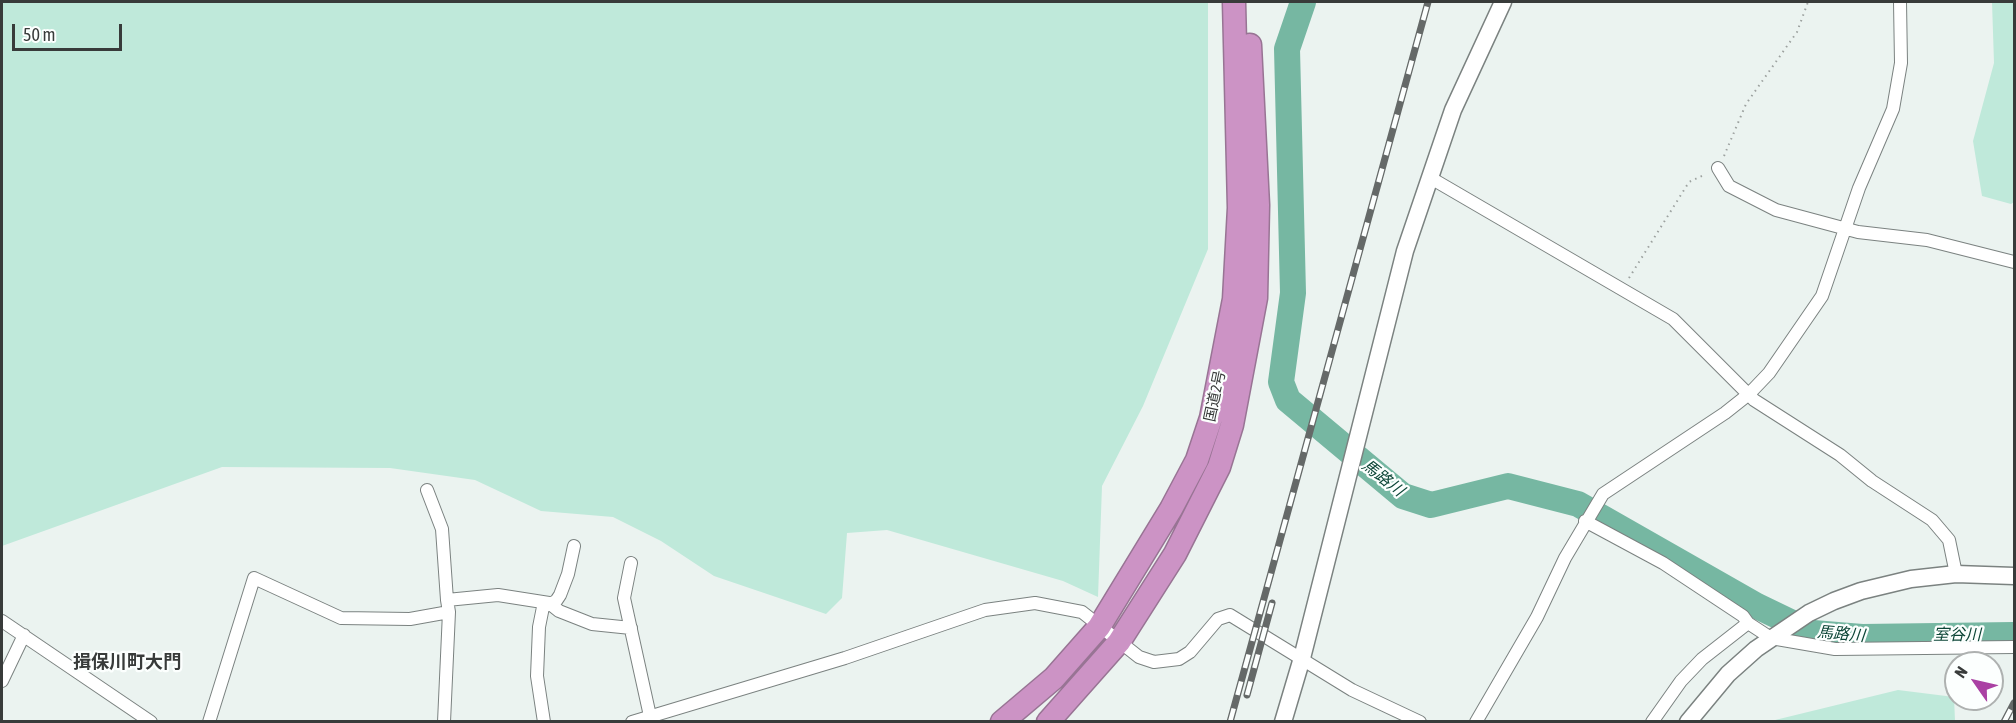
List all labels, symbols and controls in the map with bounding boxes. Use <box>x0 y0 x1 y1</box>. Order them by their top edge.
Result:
scale bar <box>15 12 124 50</box>
text: 50 m <box>23 24 55 45</box>
street label: 国道2号 <box>1201 369 1229 423</box>
water label: 馬路川 <box>1358 456 1408 500</box>
water label: 馬路川 <box>1816 622 1866 646</box>
water label: 室谷川 <box>1933 625 1981 645</box>
district label: 揖保川町大門 <box>73 651 181 673</box>
north arrow <box>1944 651 2004 711</box>
text: N <box>1951 663 1971 681</box>

